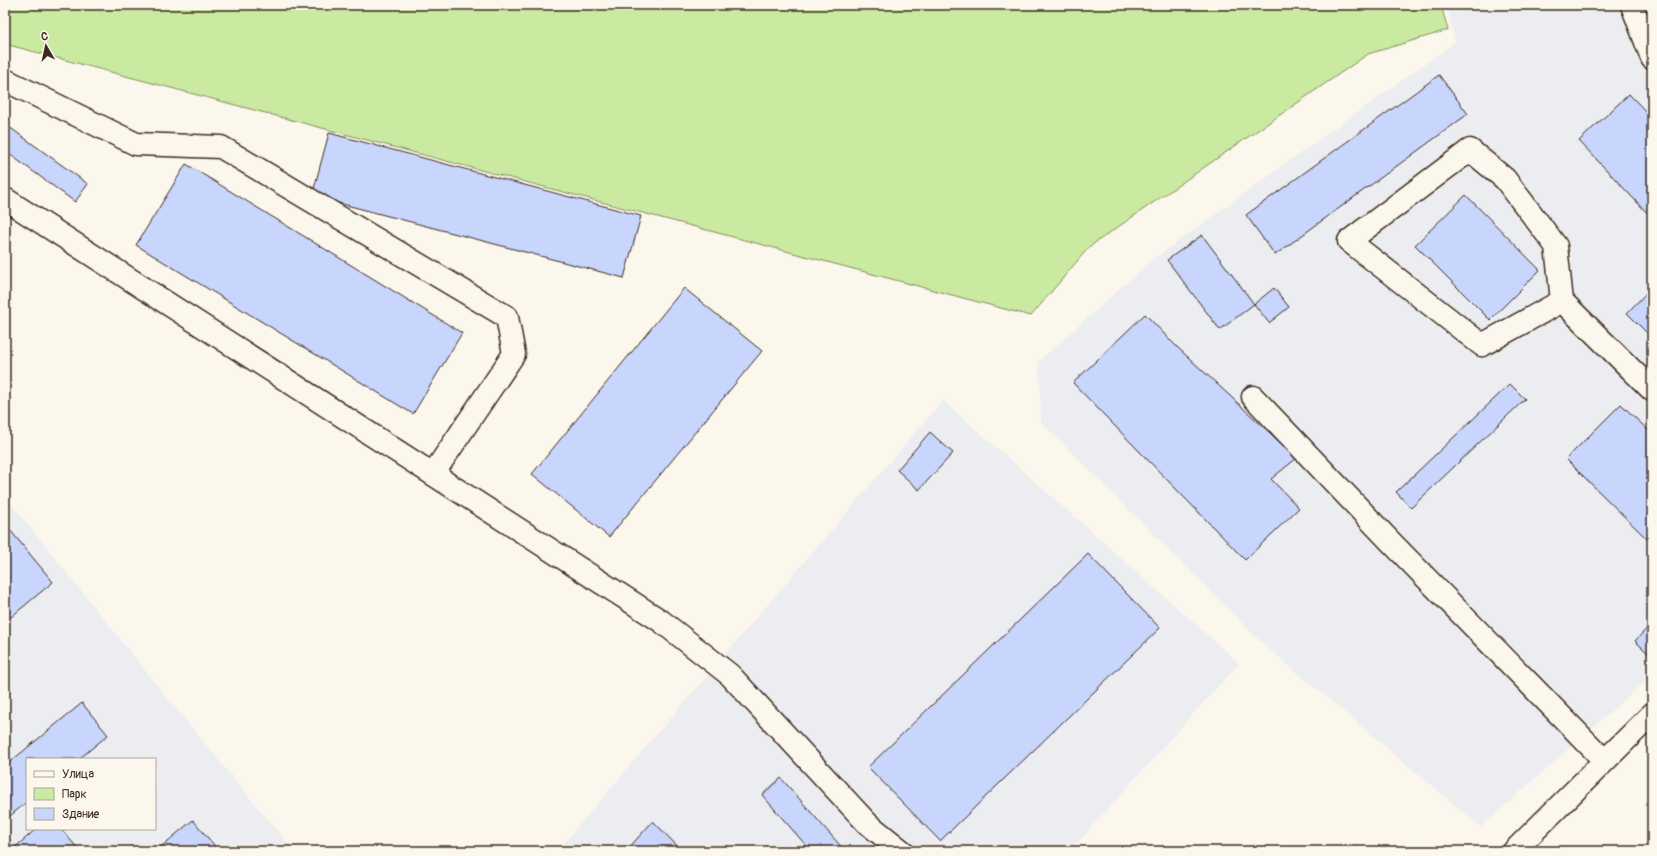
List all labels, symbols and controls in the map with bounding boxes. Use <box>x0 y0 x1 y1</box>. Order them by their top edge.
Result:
north arrow <box>26 26 66 66</box>
text: С <box>40 30 49 44</box>
legend <box>26 758 156 830</box>
text: Улица <box>62 767 94 782</box>
text: Парк <box>62 787 87 802</box>
text: Здание <box>62 807 99 822</box>

